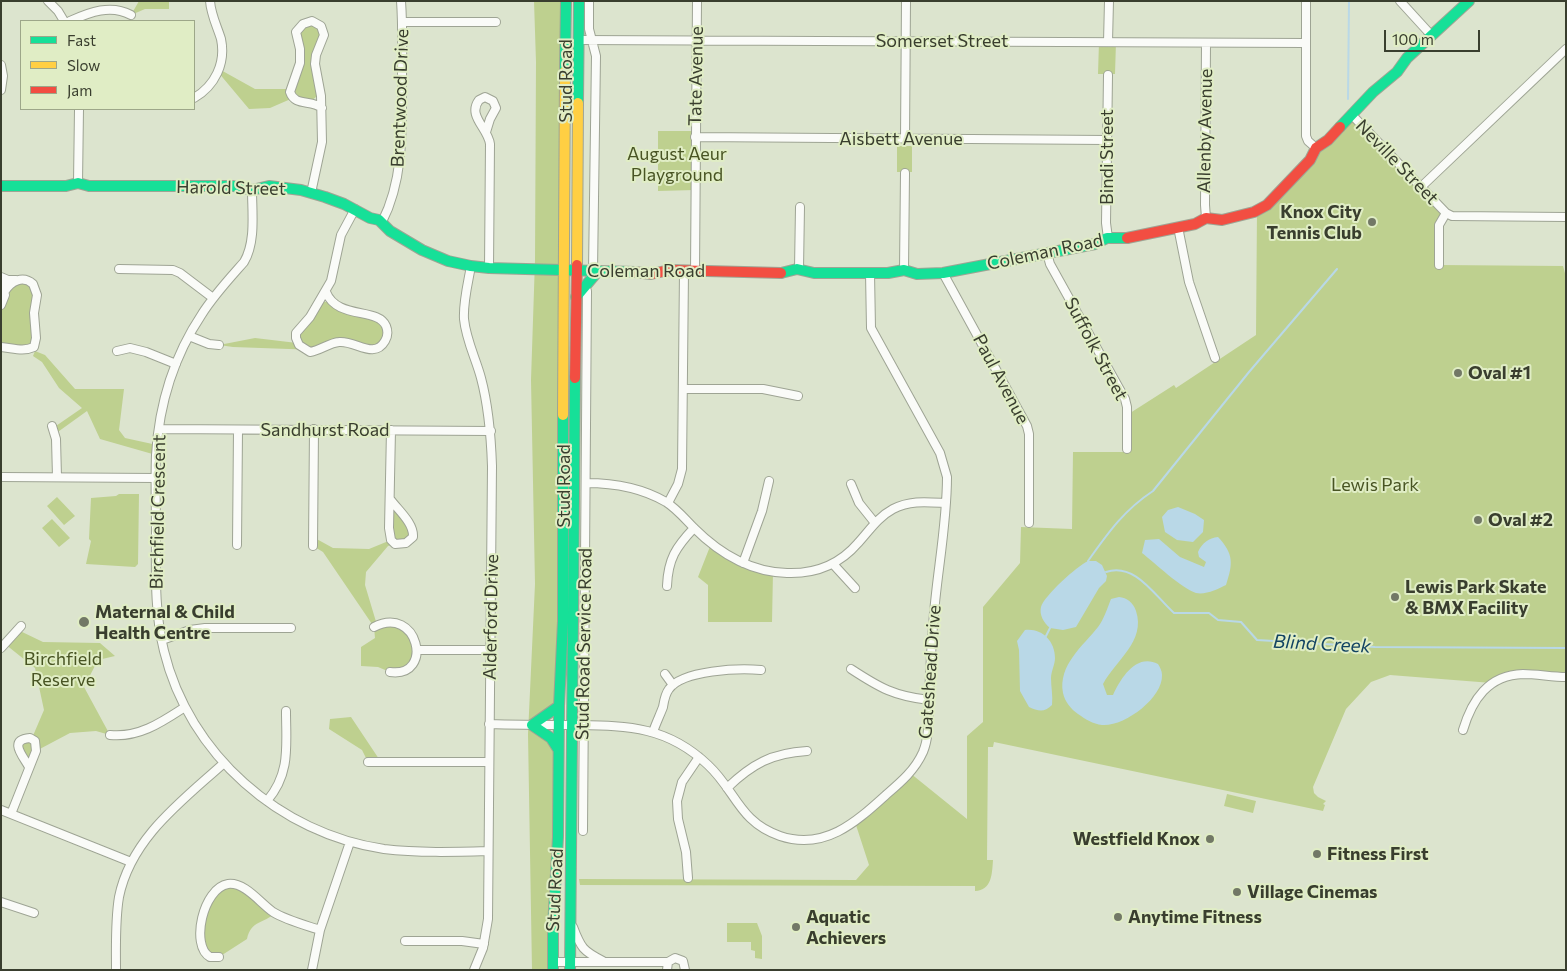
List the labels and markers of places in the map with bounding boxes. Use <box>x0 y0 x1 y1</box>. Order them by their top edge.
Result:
place label: Knox City Tennis Club <box>1266 201 1362 243</box>
marker: Knox City Tennis Club <box>1366 216 1378 228</box>
place label: Oval #1 <box>1468 362 1531 384</box>
marker: Oval #1 <box>1452 367 1464 379</box>
place label: Oval #2 <box>1488 509 1553 531</box>
marker: Oval #2 <box>1472 514 1484 526</box>
place label: Lewis Park Skate & BMX Facility <box>1405 576 1546 618</box>
marker: Lewis Park Skate & BMX Facility <box>1389 591 1401 603</box>
place label: Maternal & Child Health Centre <box>95 601 235 644</box>
marker: Maternal & Child Health Centre <box>77 615 91 629</box>
place label: Westfield Knox <box>1073 828 1200 850</box>
marker: Westfield Knox <box>1204 833 1216 845</box>
place label: Fitness First <box>1327 843 1429 865</box>
marker: Fitness First <box>1311 848 1323 860</box>
place label: Village Cinemas <box>1247 881 1377 903</box>
marker: Village Cinemas <box>1231 886 1243 898</box>
place label: Aquatic Achievers <box>806 906 886 949</box>
place label: Anytime Fitness <box>1128 906 1262 928</box>
marker: Anytime Fitness <box>1112 911 1124 923</box>
marker: Aquatic Achievers <box>790 921 802 933</box>

